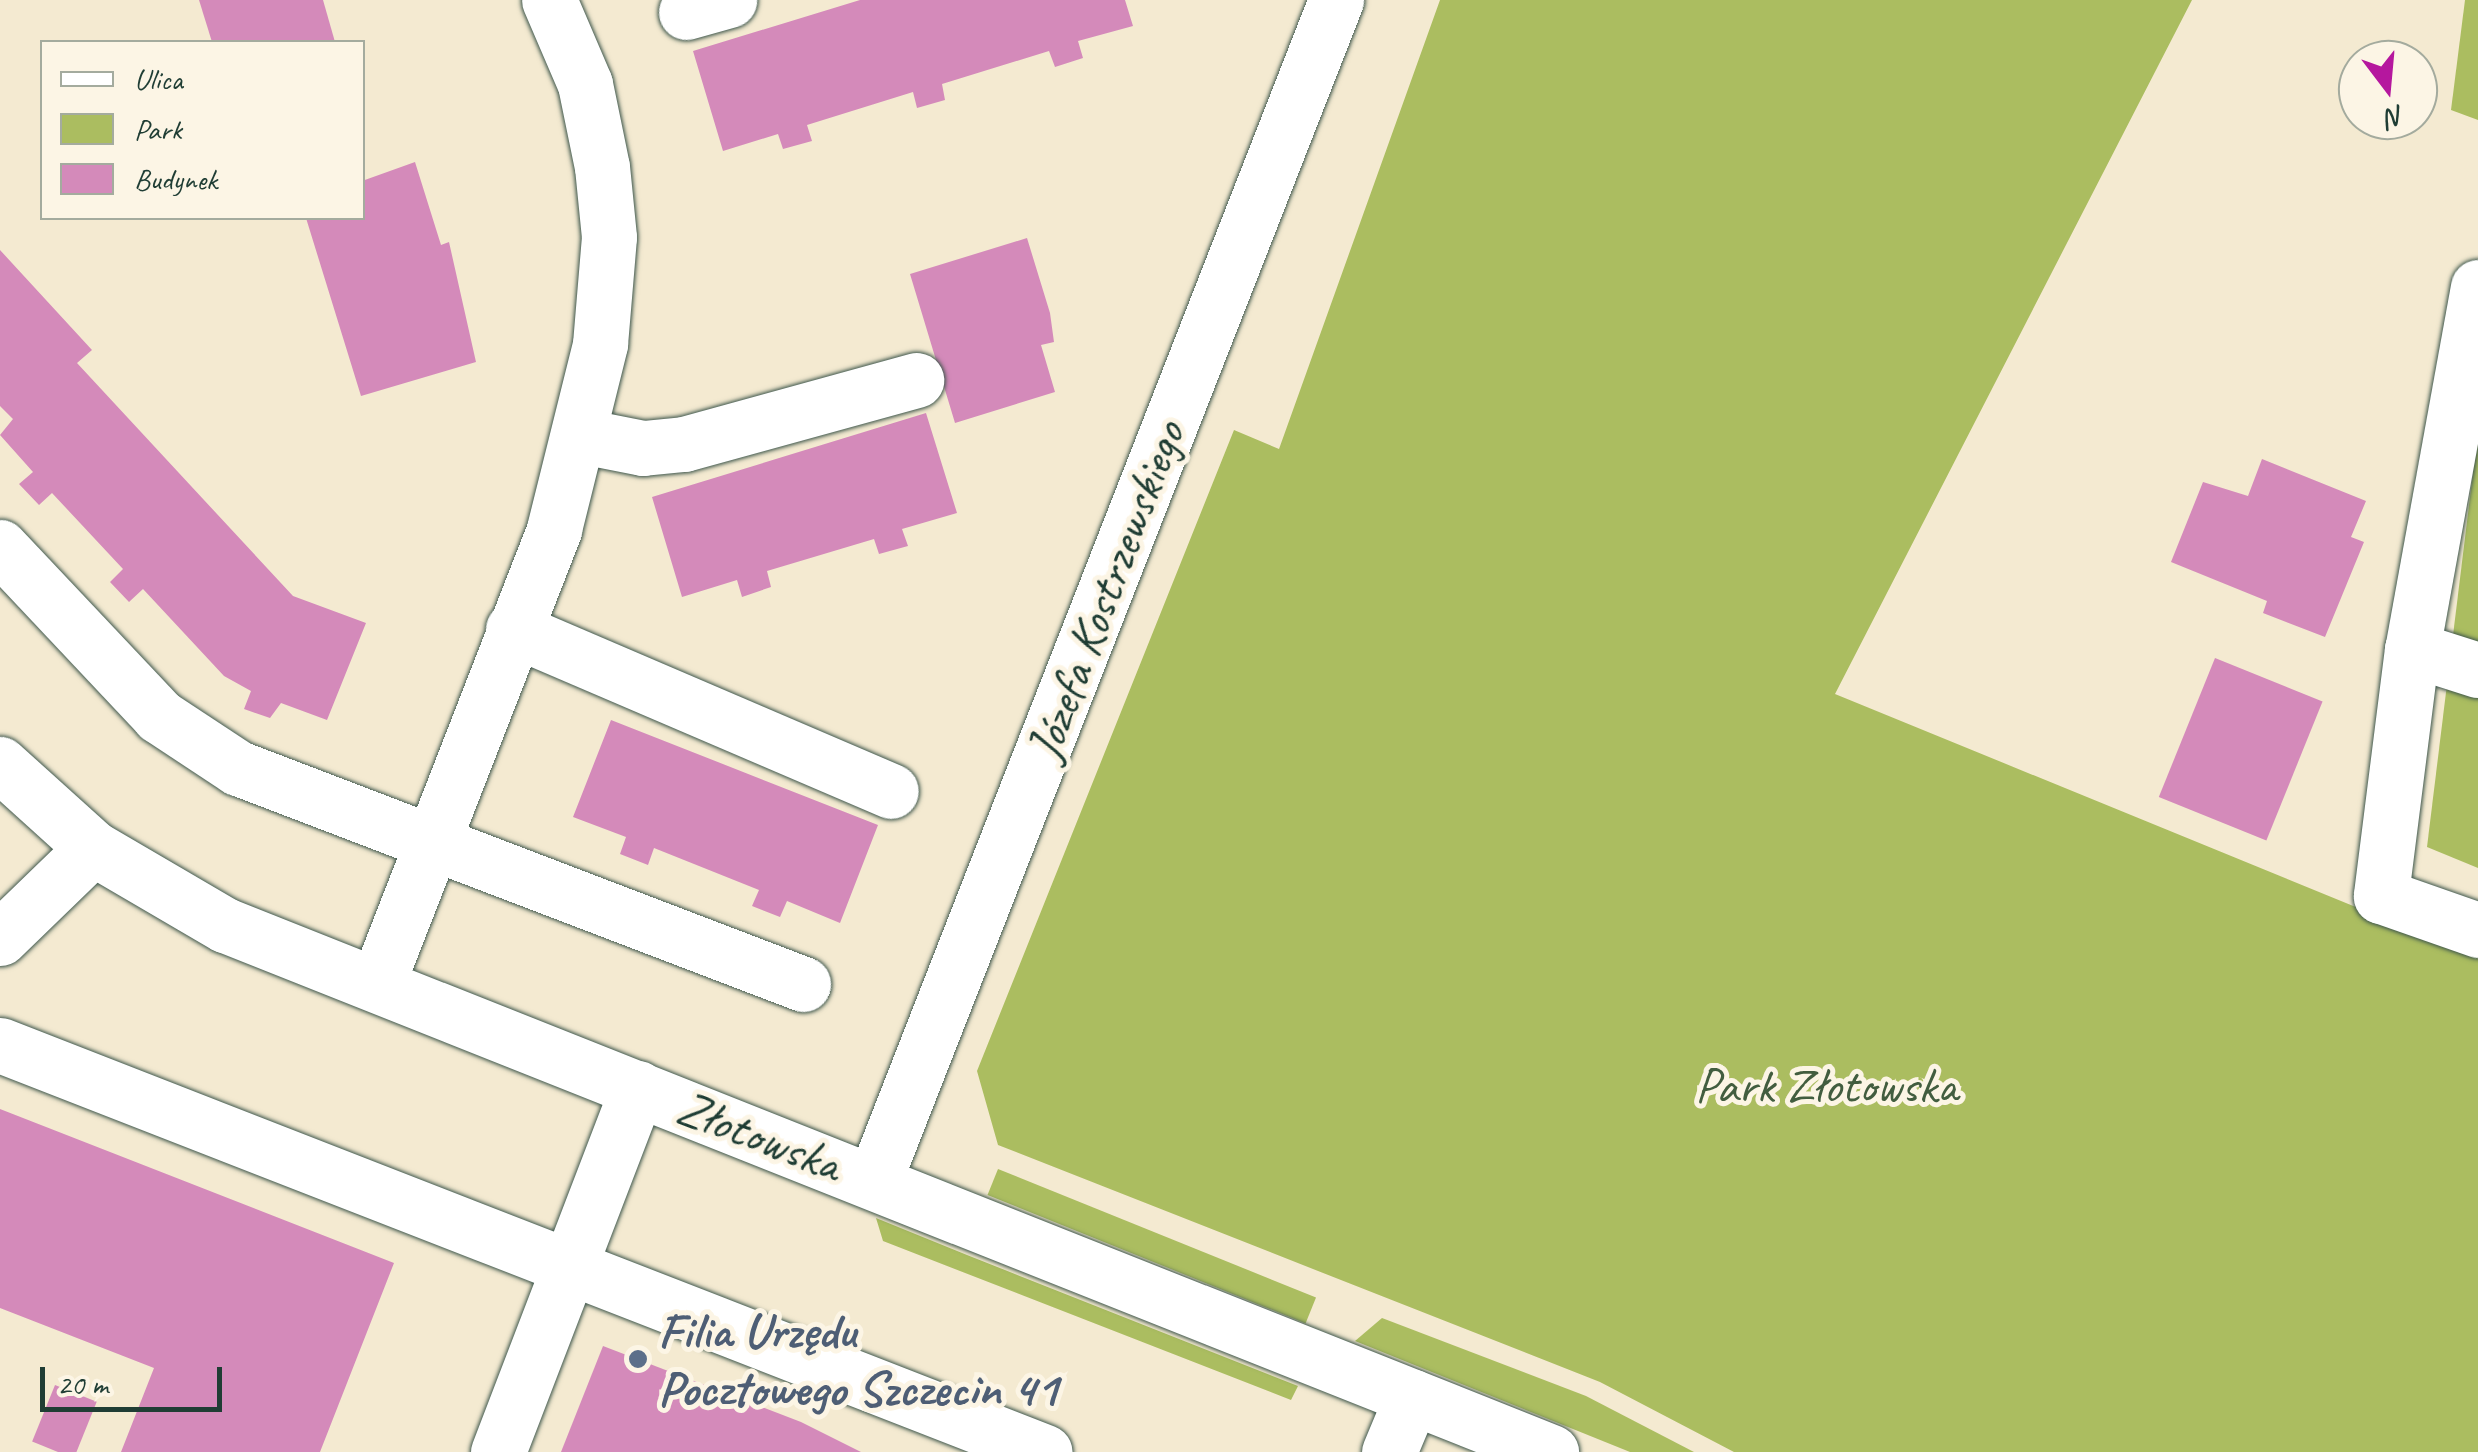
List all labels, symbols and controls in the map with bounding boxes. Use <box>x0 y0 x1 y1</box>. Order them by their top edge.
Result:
legend <box>40 40 365 220</box>
north arrow <box>2338 40 2438 140</box>
text: Ulica <box>134 60 183 98</box>
text: N <box>2383 98 2409 137</box>
text: Park <box>134 110 182 148</box>
text: Budynek <box>134 160 217 198</box>
street label: Józefa Kostrzewskiego <box>1014 413 1198 769</box>
park label: Park Złotowska <box>1695 1056 1957 1116</box>
street label: Złotowska <box>668 1077 850 1195</box>
place label: Filia Urzędu Pocztowego Szczecin 41 <box>658 1300 1058 1418</box>
scale bar <box>45 1347 228 1409</box>
marker: Filia Urzędu Pocztowego Szczecin 41 <box>627 1348 649 1370</box>
text: 20 m <box>57 1365 108 1403</box>

